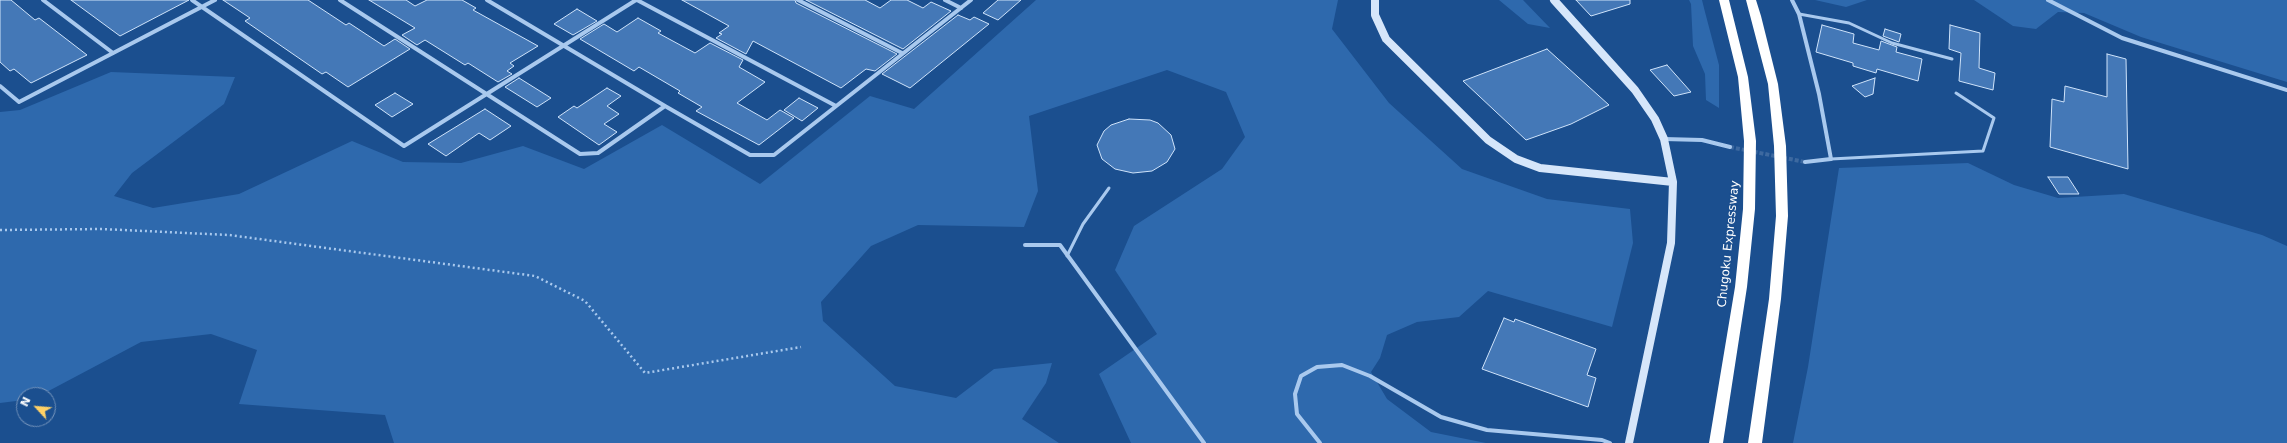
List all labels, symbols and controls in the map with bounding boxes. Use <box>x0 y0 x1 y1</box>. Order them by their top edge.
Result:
street label: Chugoku Expressway <box>1715 180 1743 308</box>
north arrow <box>16 387 56 427</box>
text: N <box>18 395 34 409</box>

